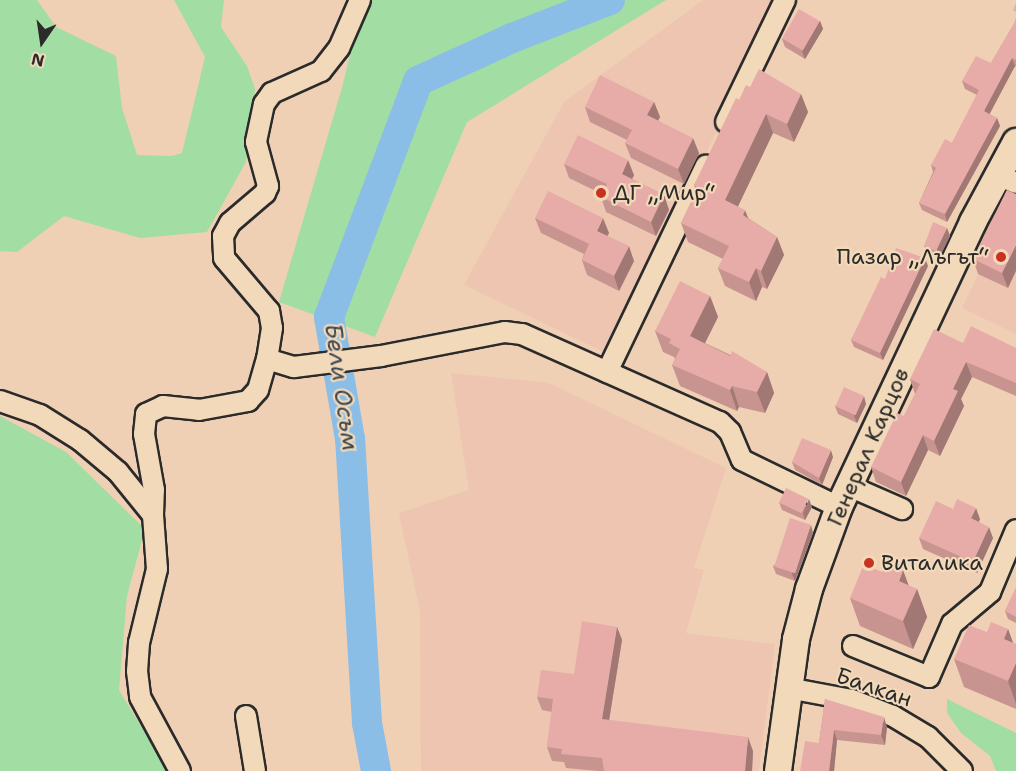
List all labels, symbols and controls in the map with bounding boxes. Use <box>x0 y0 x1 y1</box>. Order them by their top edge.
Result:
north arrow <box>12 12 72 72</box>
text: N <box>29 48 46 72</box>
place label: ДГ „Мир“ <box>613 180 715 206</box>
marker: ДГ „Мир“ <box>594 186 608 200</box>
place label: Пазар „Лъгът“ <box>837 244 989 270</box>
marker: Пазар „Лъгът“ <box>994 250 1008 264</box>
water label: Бели Осъм <box>318 321 364 453</box>
street label: Генерал Карцов <box>821 364 915 530</box>
place label: Виталика <box>881 550 983 576</box>
marker: Виталика <box>862 556 876 570</box>
street label: Балкан <box>833 662 915 712</box>

